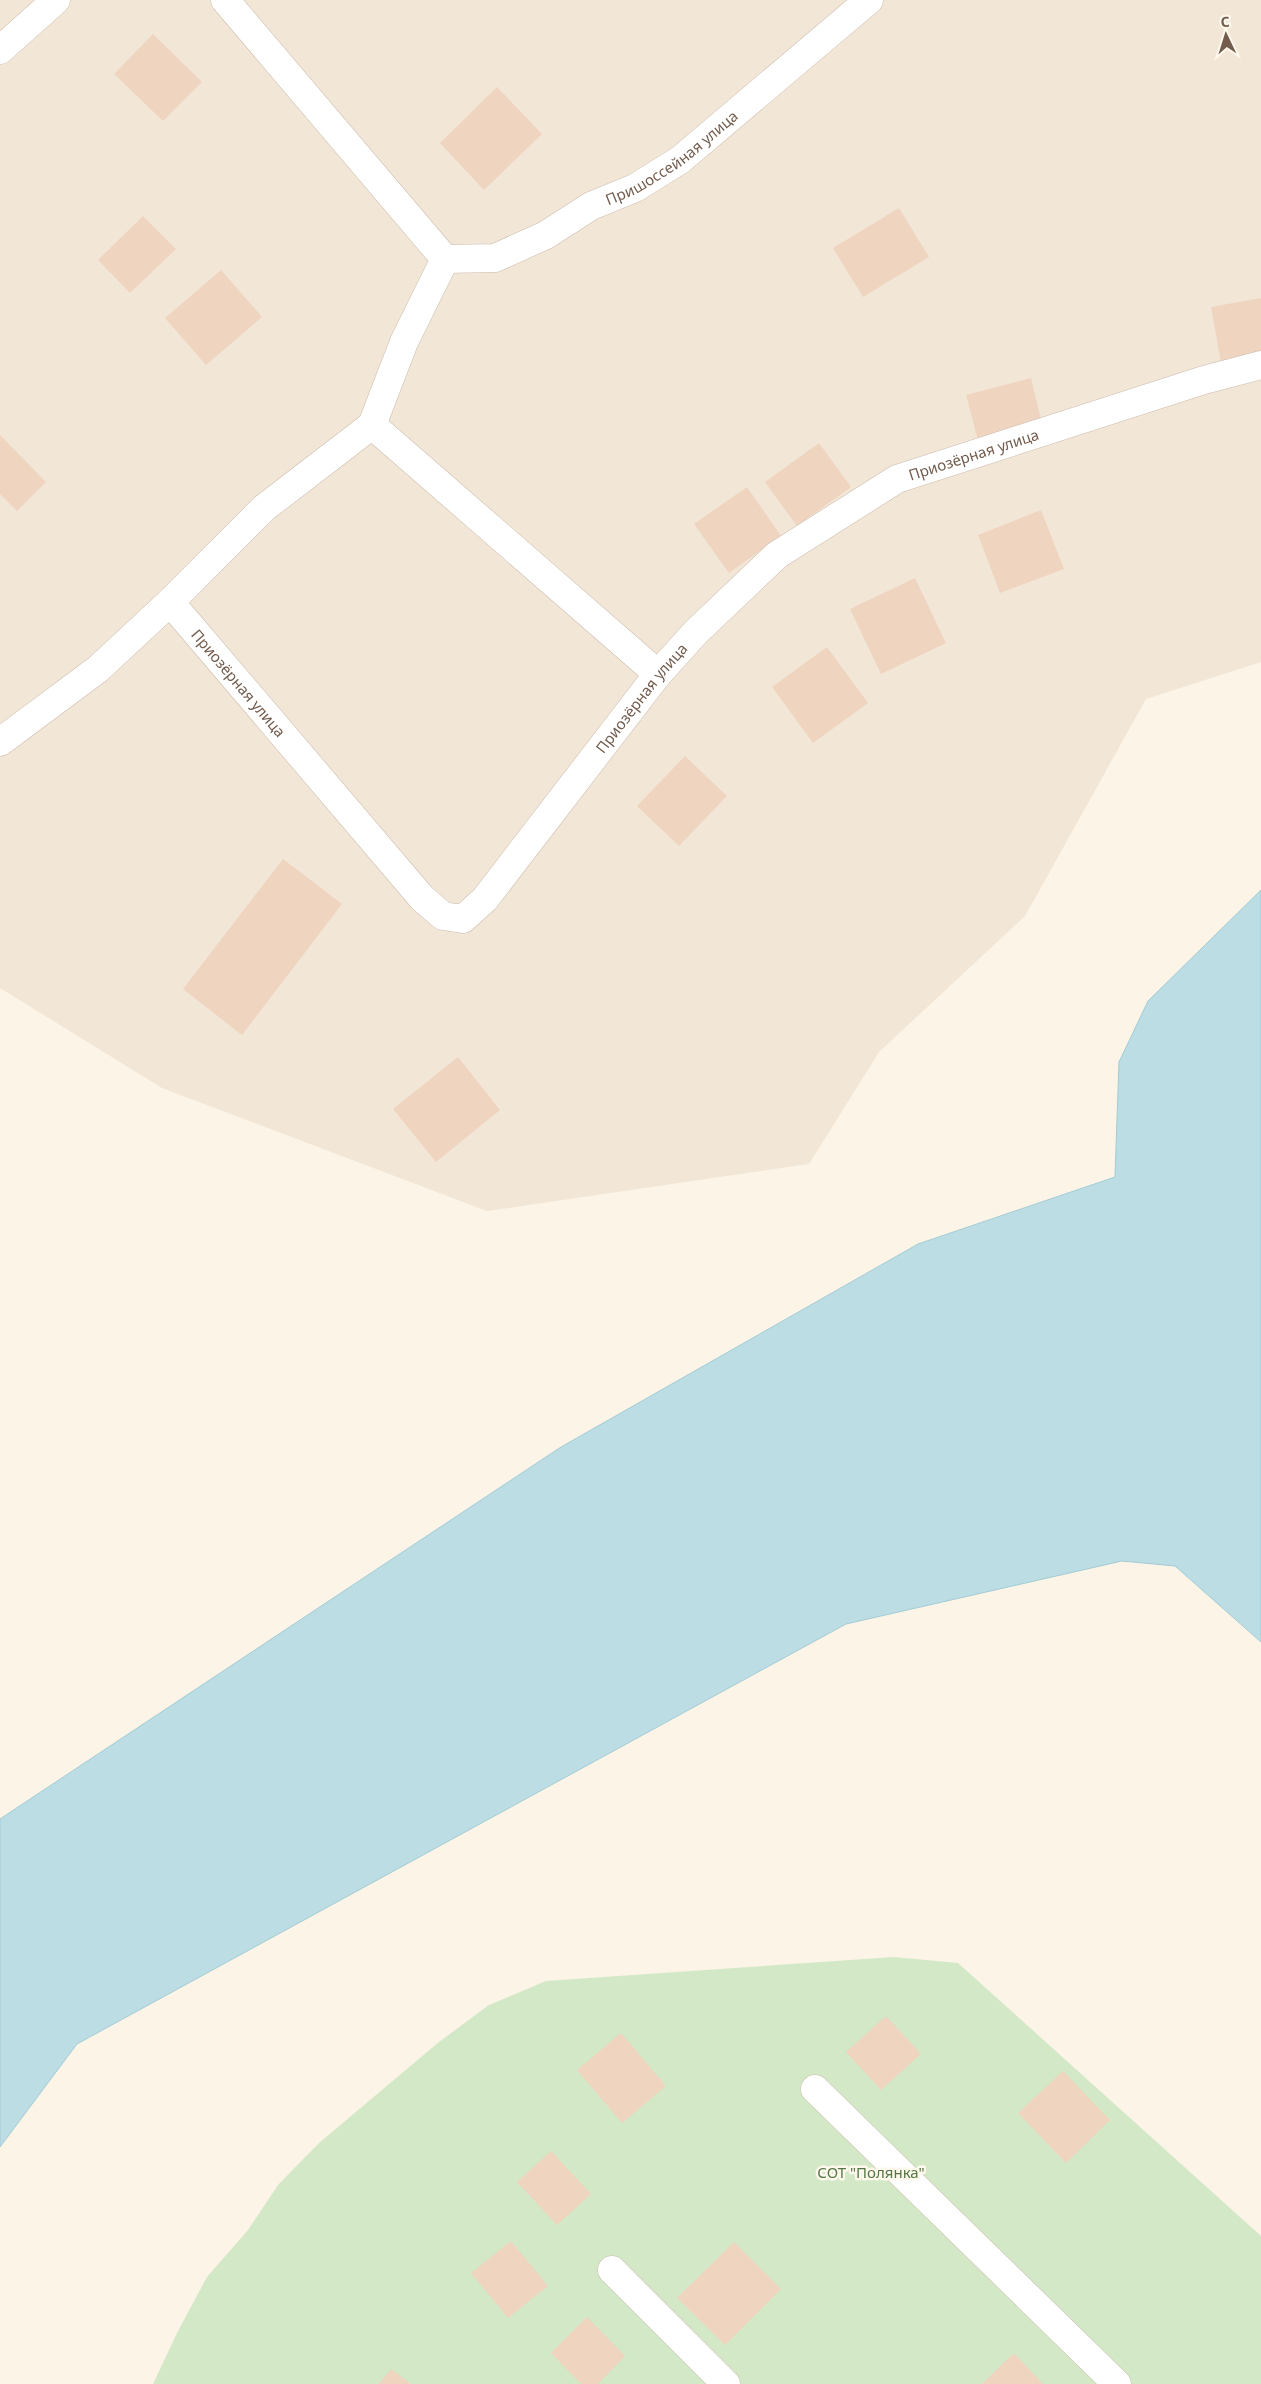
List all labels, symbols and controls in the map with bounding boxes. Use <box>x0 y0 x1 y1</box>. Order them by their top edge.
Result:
north arrow <box>1201 10 1251 60</box>
text: С <box>1220 12 1230 31</box>
street label: Пришоссейная улица <box>602 106 742 209</box>
street label: Приозёрная улица <box>906 424 1041 485</box>
street label: Приозёрная улица <box>187 625 290 741</box>
street label: Приозёрная улица <box>591 639 691 757</box>
park label: СОТ "Полянка" <box>817 2162 925 2182</box>

